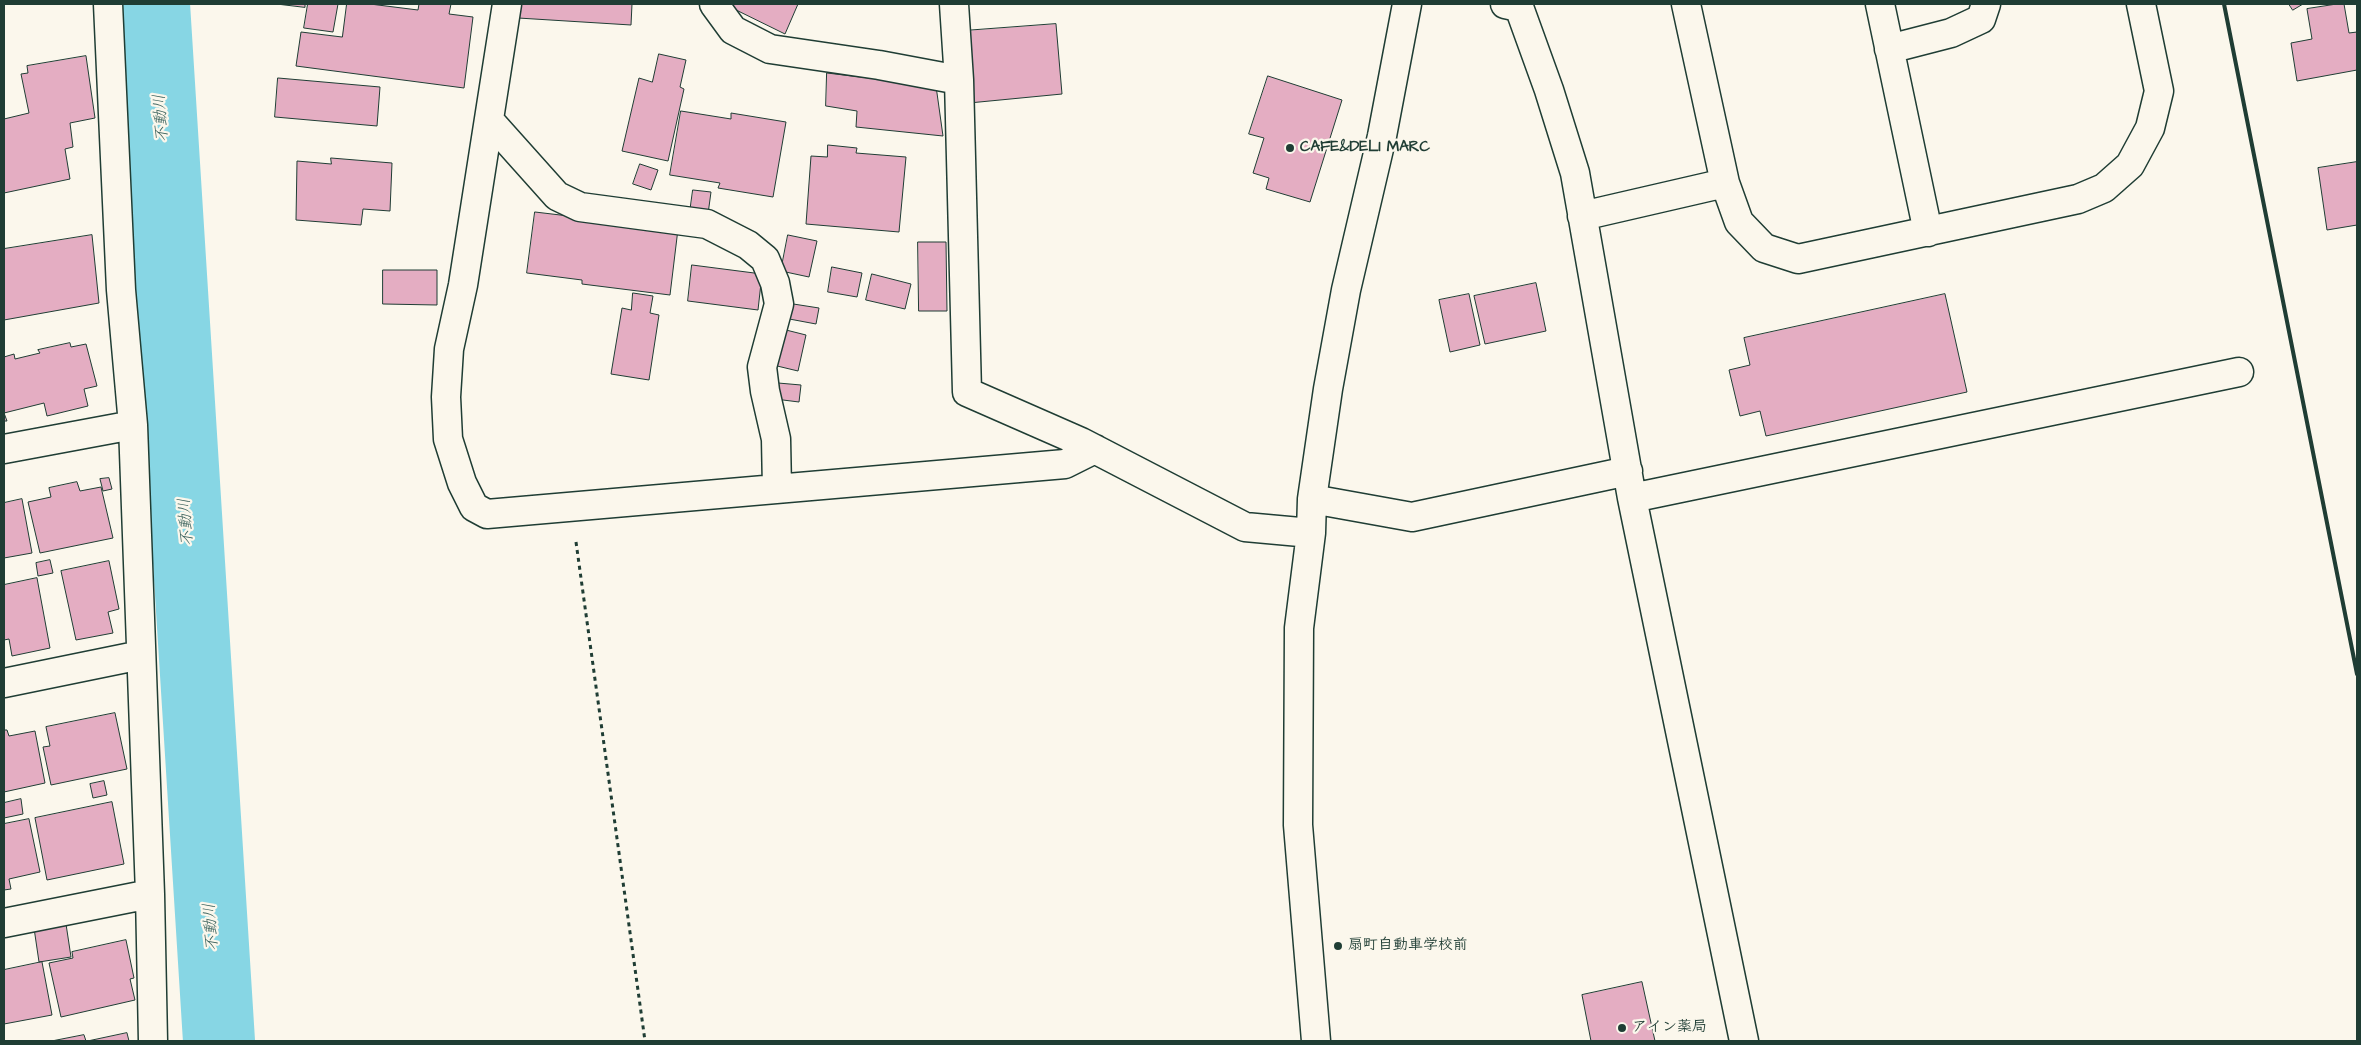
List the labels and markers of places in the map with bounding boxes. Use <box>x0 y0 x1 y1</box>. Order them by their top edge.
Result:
place label: CAFE&DELI MARC <box>1300 139 1430 157</box>
marker: CAFE&DELI MARC <box>1284 142 1296 154</box>
place label: 扇町自動車学校前 <box>1348 937 1468 955</box>
marker: 扇町自動車学校前 <box>1332 940 1344 952</box>
place label: アイン薬局 <box>1632 1019 1707 1037</box>
marker: アイン薬局 <box>1616 1022 1628 1034</box>

